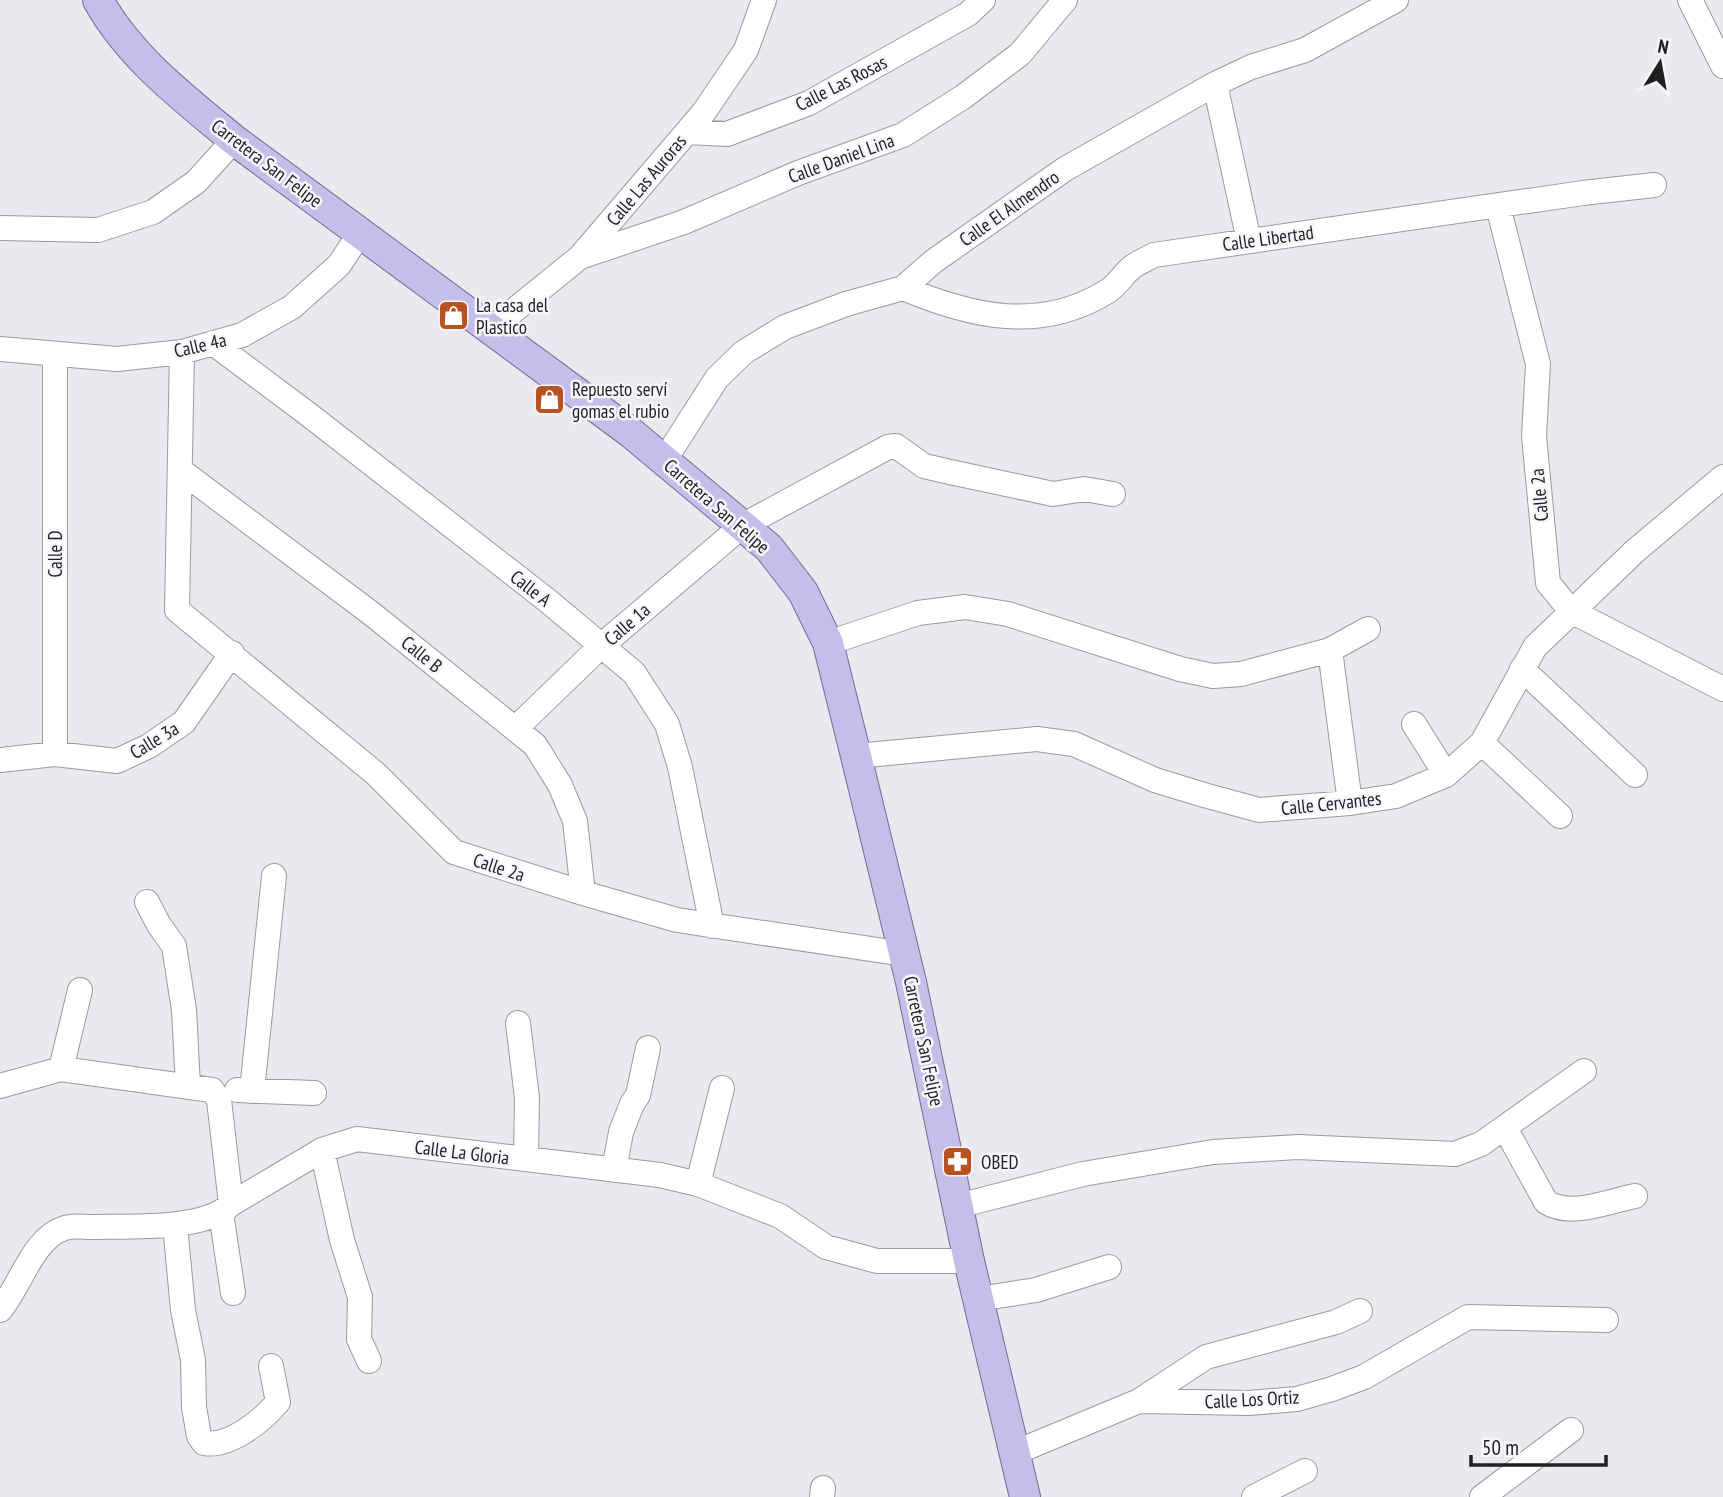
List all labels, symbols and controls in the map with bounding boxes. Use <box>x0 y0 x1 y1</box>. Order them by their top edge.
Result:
north arrow <box>1625 28 1695 98</box>
text: N <box>1656 34 1671 59</box>
street label: Calle Las Rosas <box>791 50 891 116</box>
street label: Carretera San Felipe <box>207 114 327 213</box>
street label: Calle Daniel Lina <box>785 128 897 188</box>
street label: Calle Las Auroras <box>601 129 691 231</box>
street label: Calle El Almendro <box>954 165 1064 251</box>
street label: Calle Libertad <box>1221 220 1315 256</box>
place label: La casa del Plastico <box>476 293 549 339</box>
shop icon: La casa del Plastico <box>436 299 470 333</box>
street label: Calle 4a <box>172 327 228 363</box>
place label: Repuesto serví gomas el rubio <box>572 377 669 423</box>
shop icon: Repuesto serví gomas el rubio <box>532 383 566 417</box>
street label: Carretera San Felipe <box>659 453 775 559</box>
street label: Calle 2a <box>1525 468 1553 522</box>
street label: Calle D <box>43 531 67 577</box>
street label: Calle A <box>506 565 556 611</box>
street label: Calle 1a <box>599 598 655 650</box>
street label: Calle B <box>397 630 447 678</box>
street label: Calle 3a <box>125 716 183 764</box>
street label: Calle Cervantes <box>1280 786 1382 820</box>
street label: Calle 2a <box>470 847 528 887</box>
street label: Carretera San Felipe <box>898 974 950 1108</box>
street label: Calle La Gloria <box>413 1134 511 1170</box>
pharmacy icon: OBED <box>941 1145 975 1179</box>
place label: OBED <box>981 1150 1019 1174</box>
street label: Calle Los Ortiz <box>1204 1385 1300 1413</box>
scale bar <box>1471 1424 1606 1468</box>
text: 50 m <box>1482 1434 1519 1461</box>

